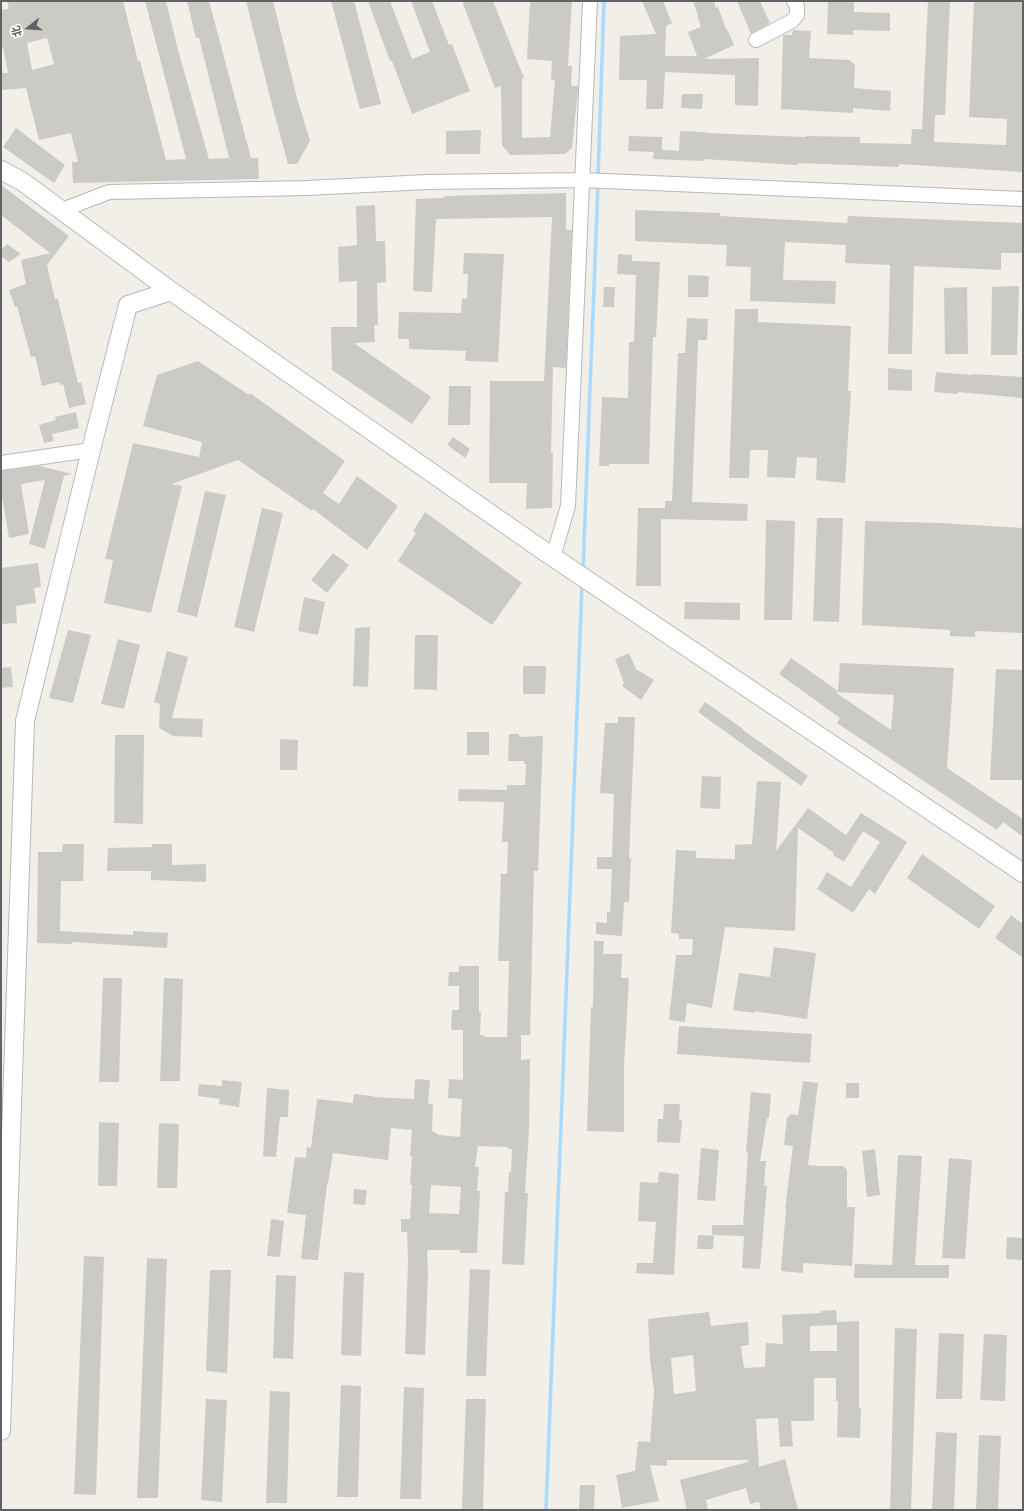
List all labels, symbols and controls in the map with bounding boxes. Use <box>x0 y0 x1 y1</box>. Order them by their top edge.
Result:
north arrow <box>8 8 48 48</box>
text: 北 <box>9 24 24 39</box>

